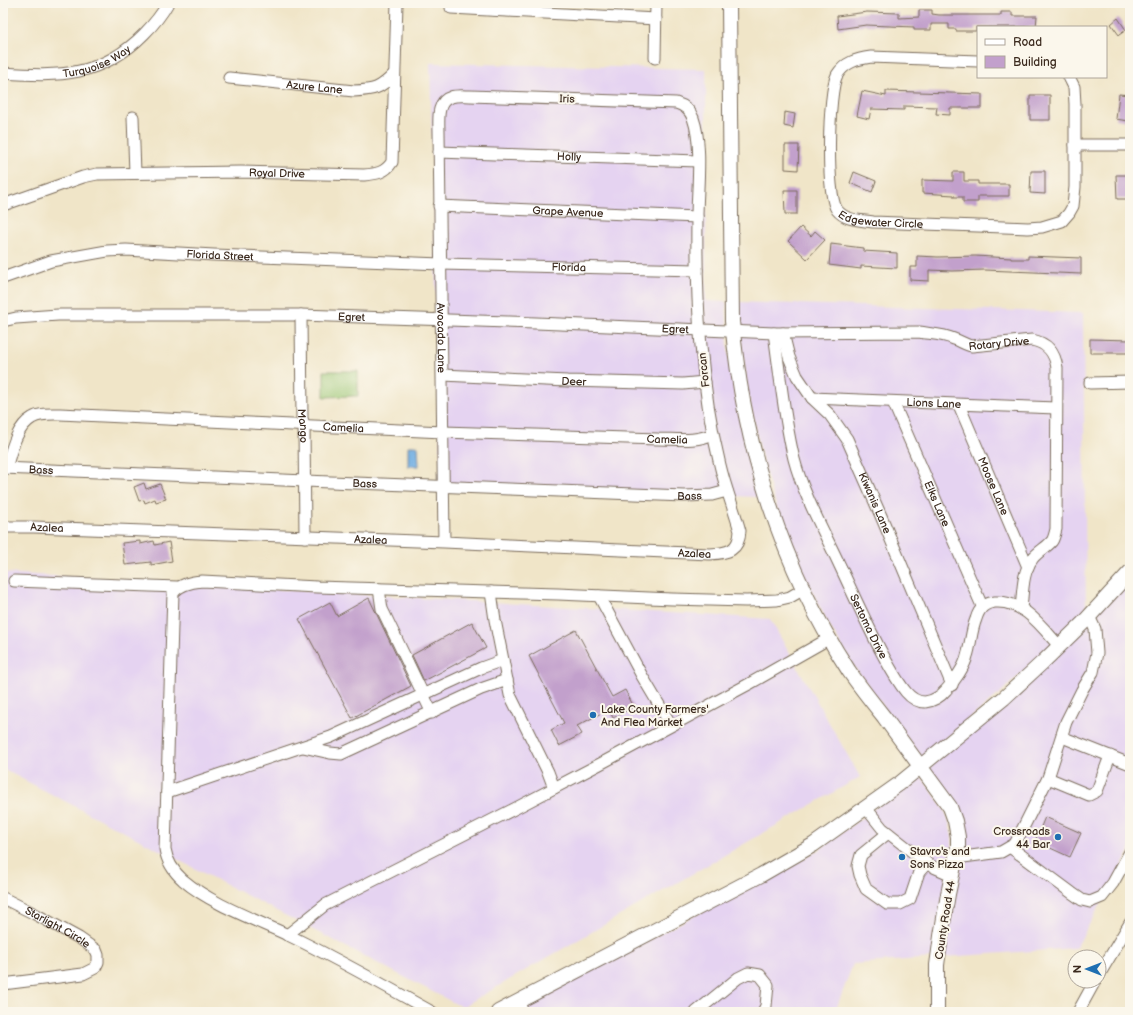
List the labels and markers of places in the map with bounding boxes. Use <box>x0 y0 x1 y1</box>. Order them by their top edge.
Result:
place label: Lake County Farmers' And Flea Market <box>601 703 709 729</box>
marker: Lake County Farmers' And Flea Market <box>588 710 598 720</box>
place label: Crossroads 44 Bar <box>993 825 1051 851</box>
marker: Crossroads 44 Bar <box>1053 832 1063 842</box>
place label: Stavro's and Sons Pizza <box>910 845 970 871</box>
marker: Stavro's and Sons Pizza <box>897 852 907 862</box>

